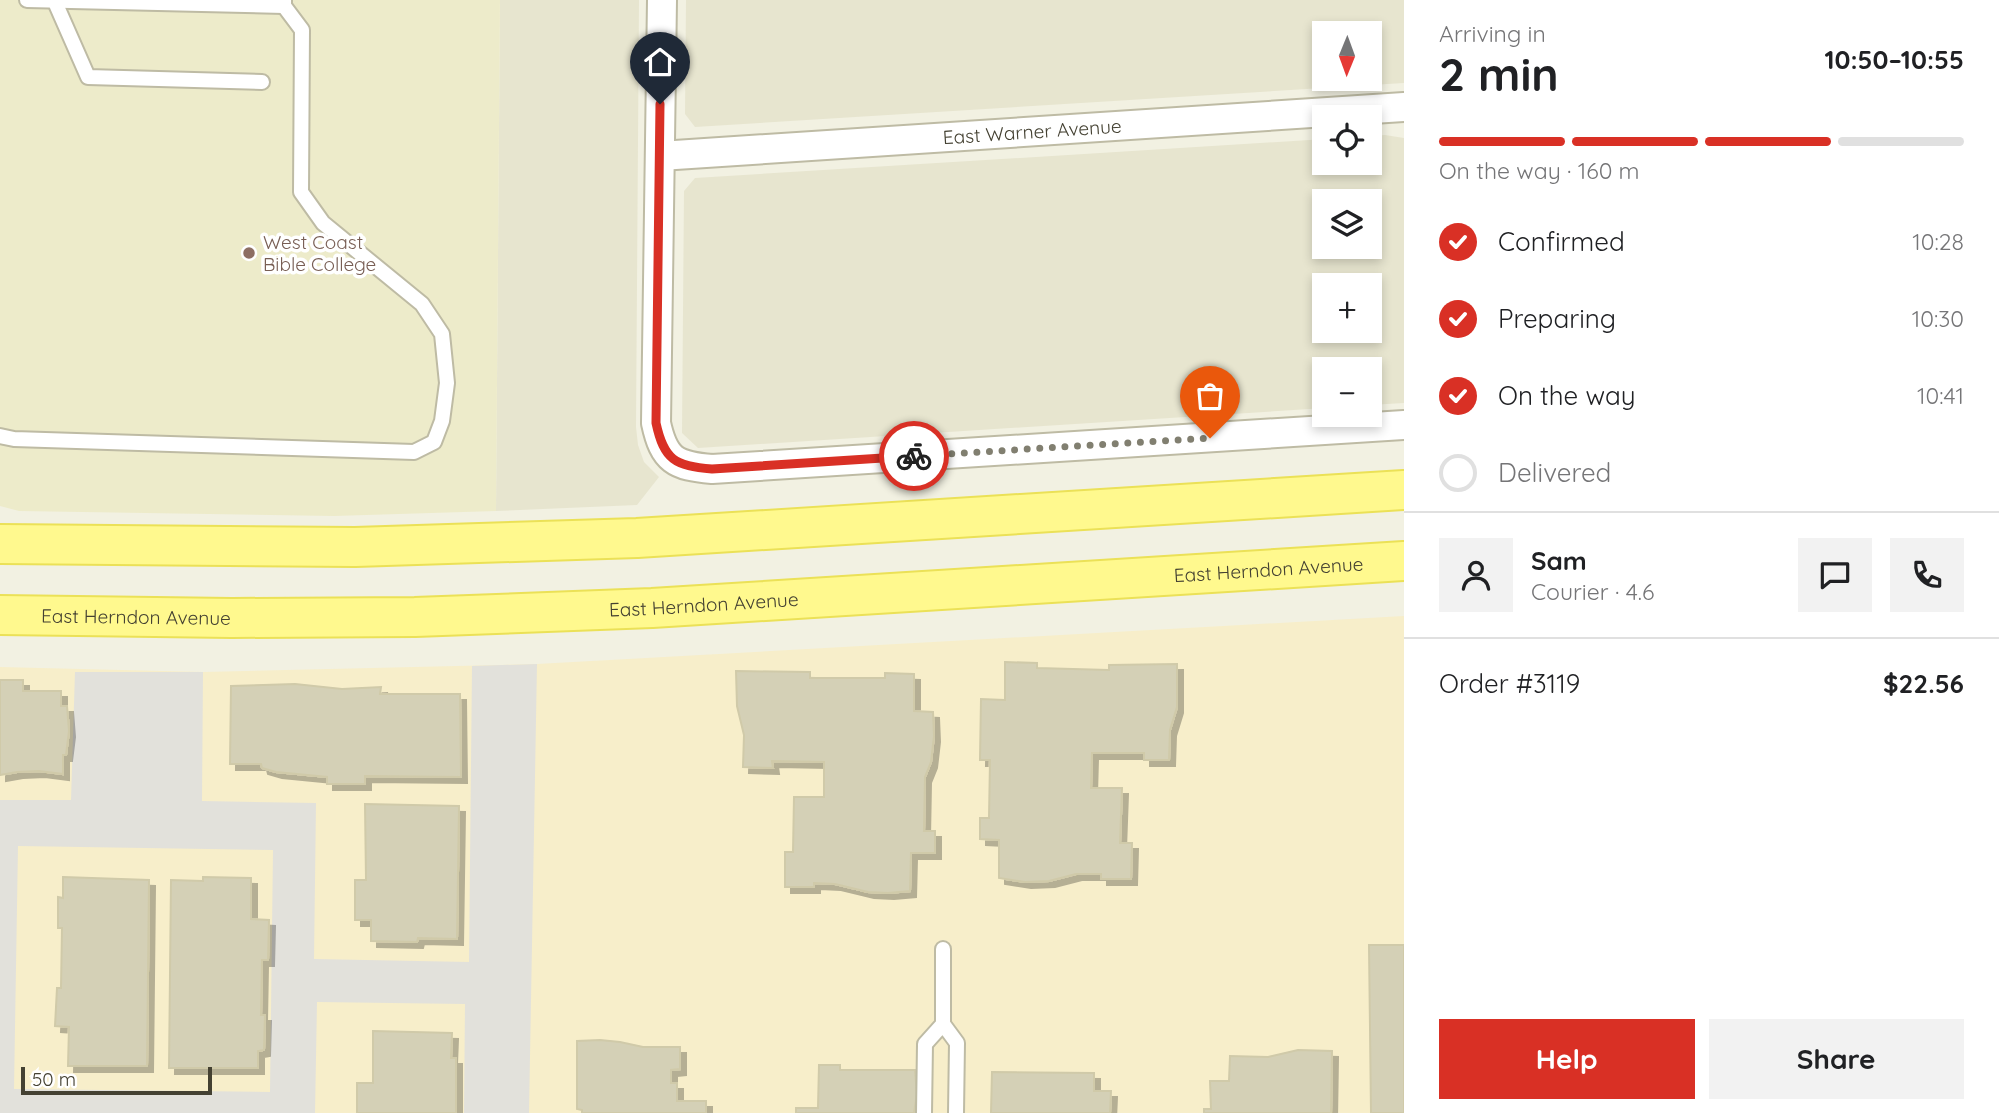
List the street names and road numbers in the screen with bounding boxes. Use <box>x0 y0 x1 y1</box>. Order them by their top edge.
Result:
street label: East Warner Avenue <box>942 114 1122 149</box>
street label: East Herndon Avenue <box>1173 552 1364 587</box>
street label: East Herndon Avenue <box>608 587 799 622</box>
street label: East Herndon Avenue <box>41 604 231 630</box>

